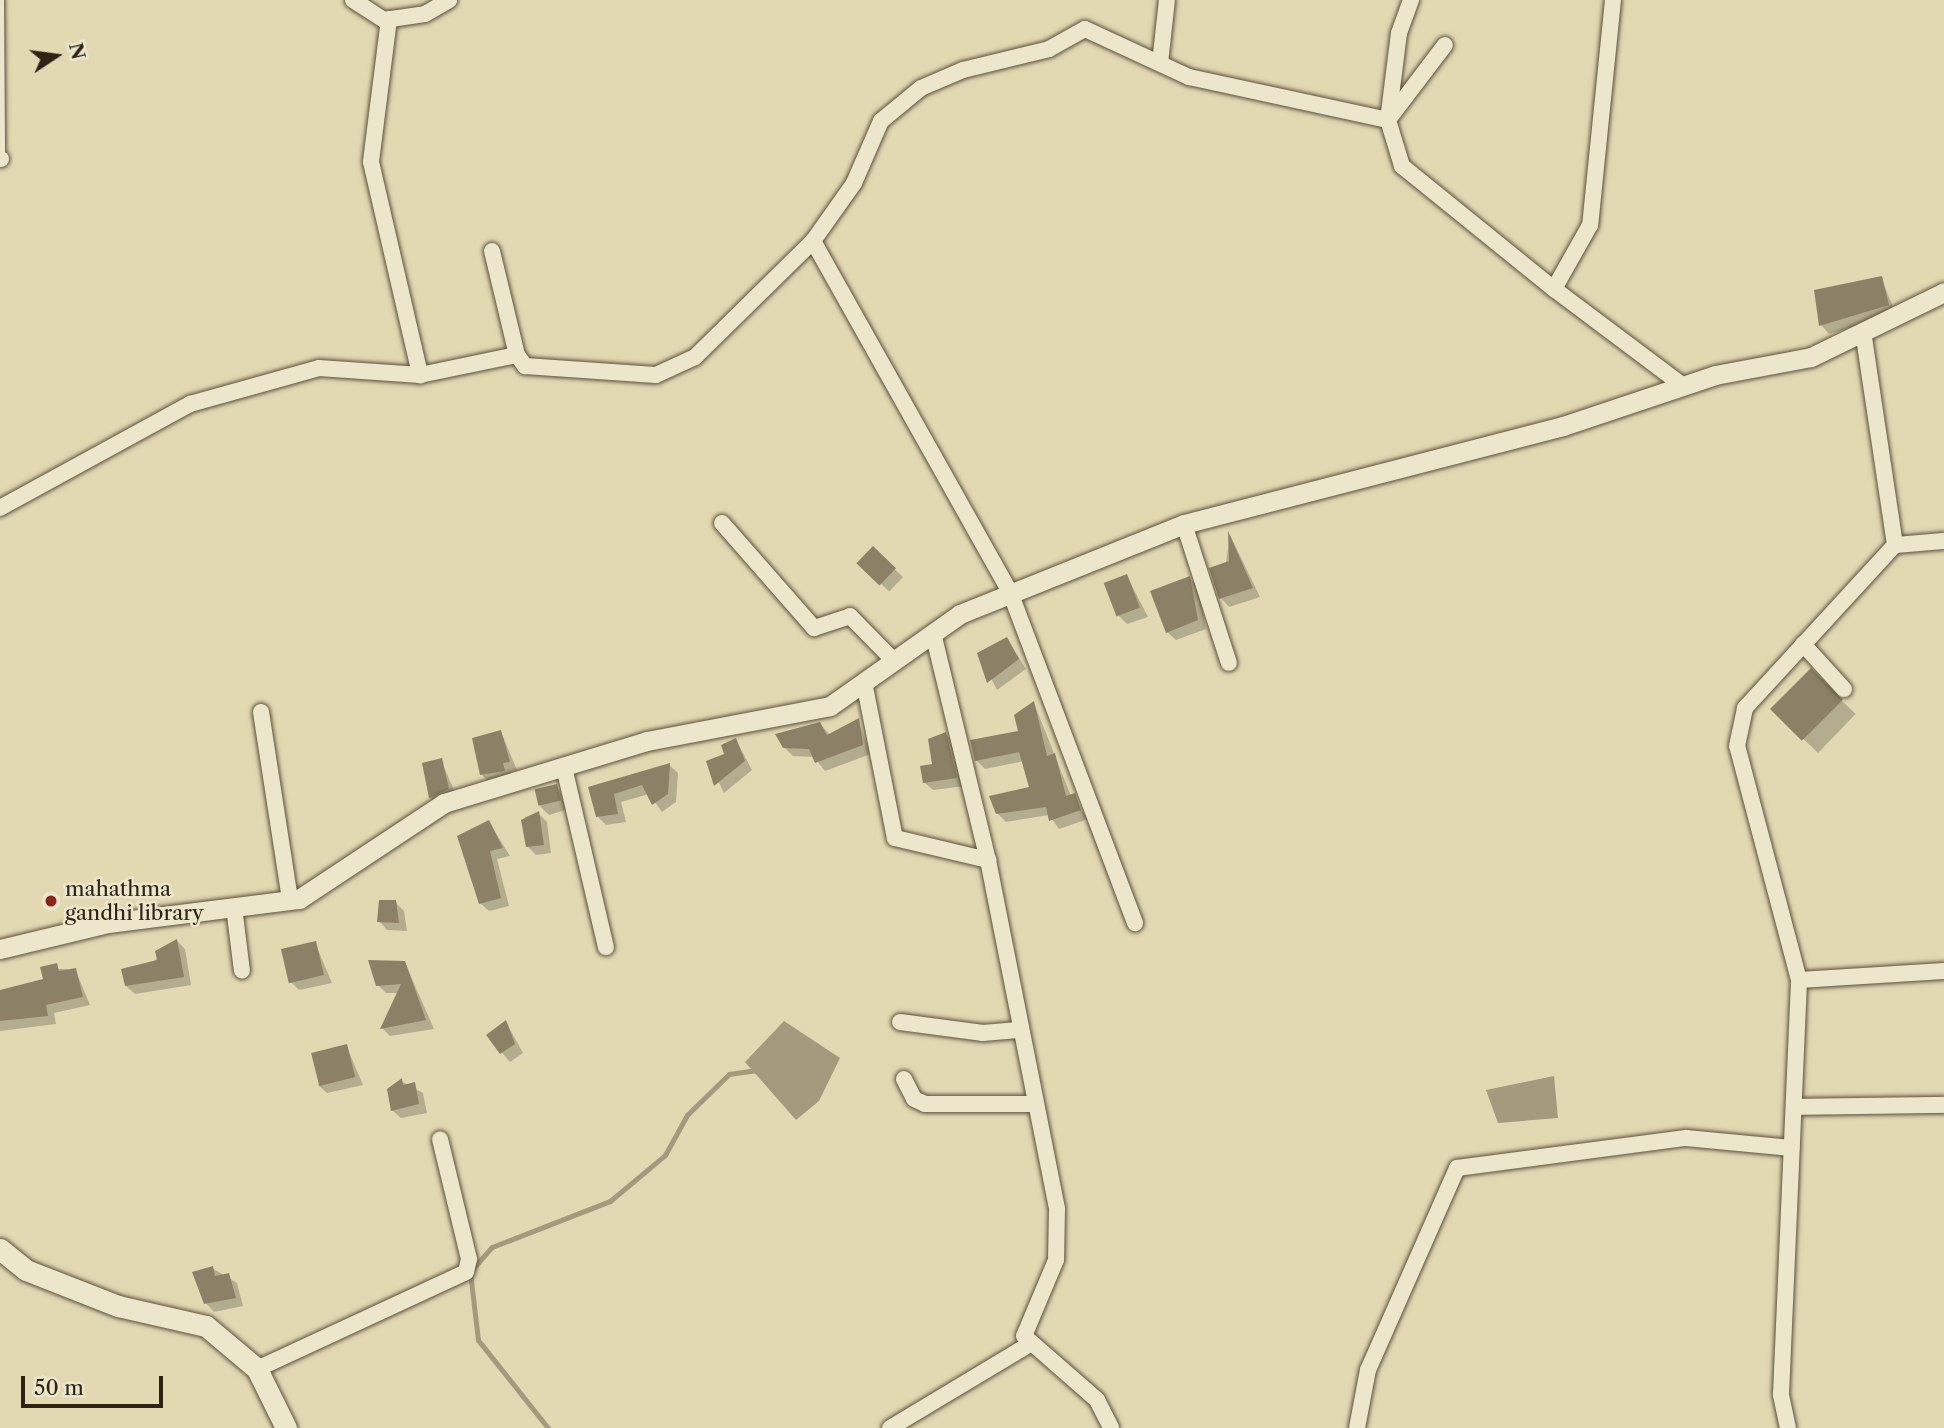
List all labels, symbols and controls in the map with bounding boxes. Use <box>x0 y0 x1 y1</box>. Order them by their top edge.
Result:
north arrow <box>21 21 91 91</box>
text: N <box>64 41 90 62</box>
place label: mahathma gandhi library <box>65 876 204 926</box>
marker: mahathma gandhi library <box>43 893 59 909</box>
scale bar <box>24 1362 166 1406</box>
text: 50 m <box>34 1375 84 1400</box>

